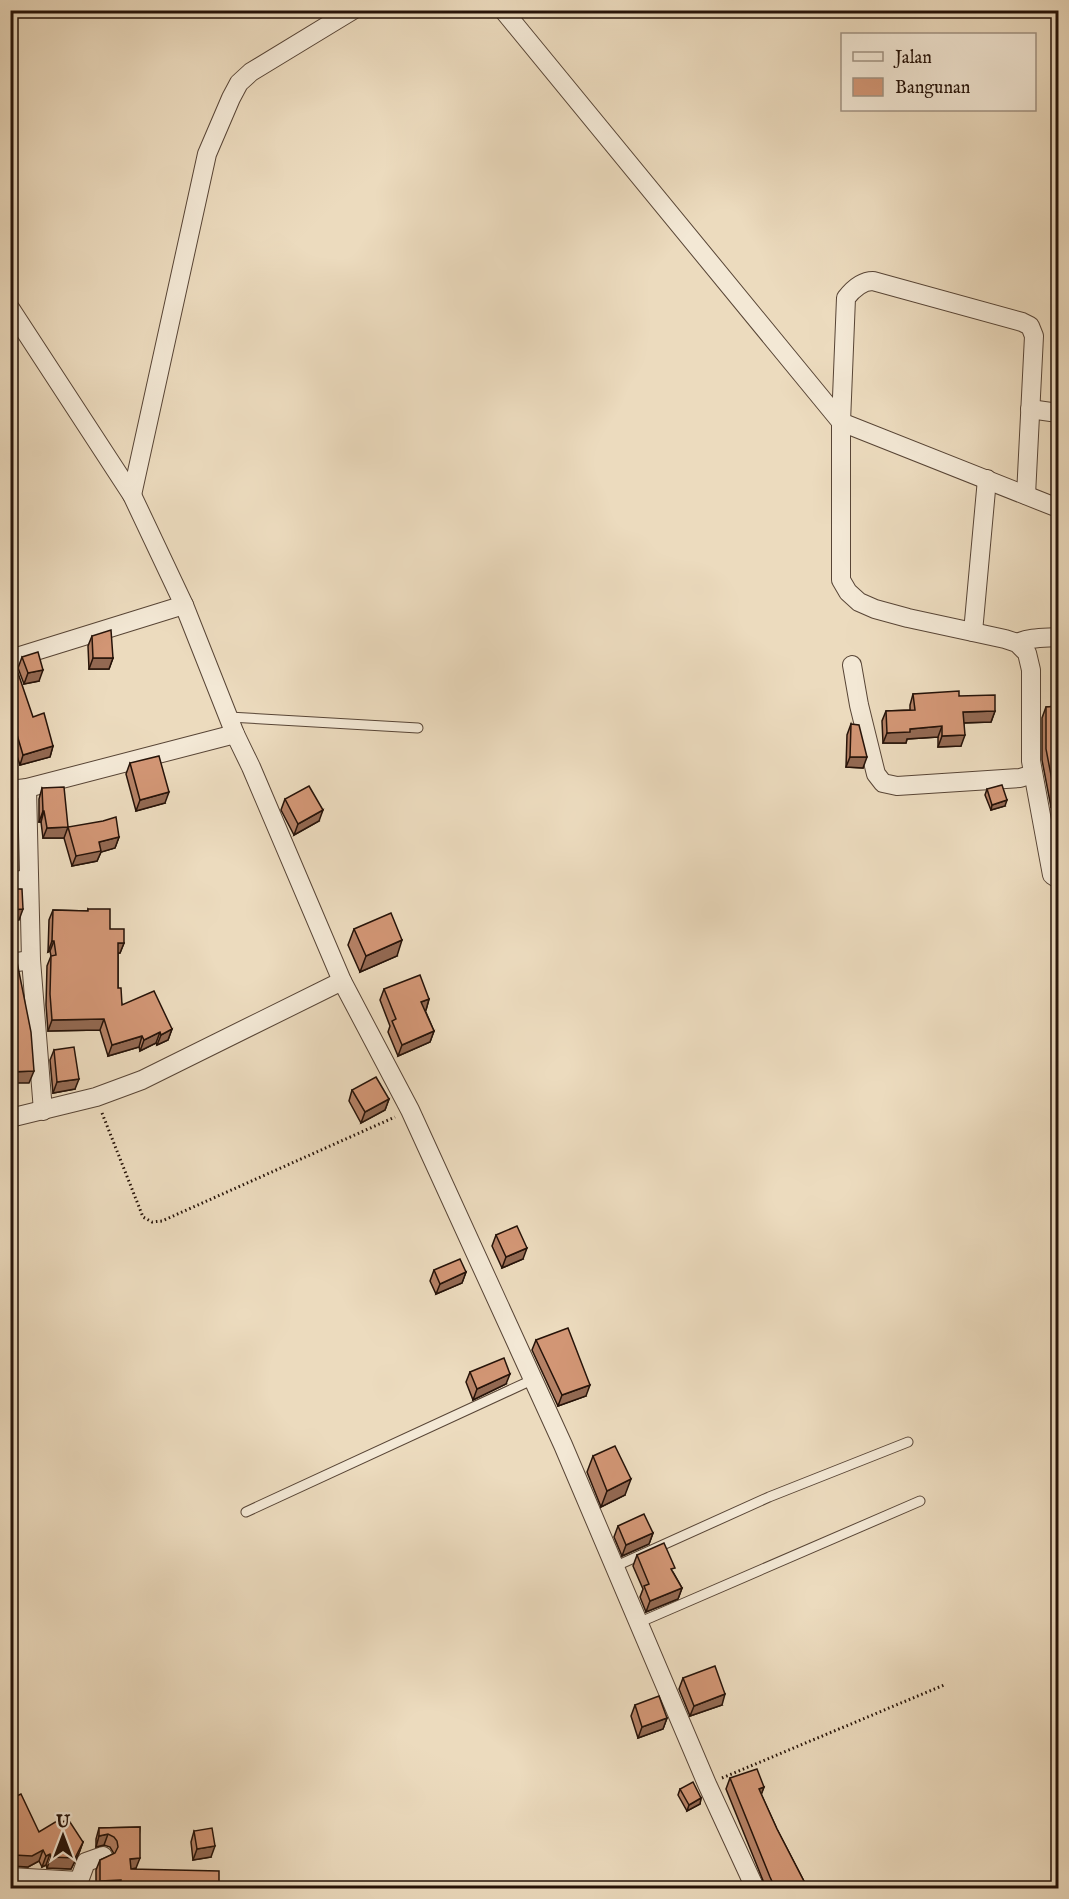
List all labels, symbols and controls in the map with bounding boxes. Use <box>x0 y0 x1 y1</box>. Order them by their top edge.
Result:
legend <box>841 33 1036 111</box>
text: Jalan <box>893 47 932 70</box>
text: Bangunan <box>895 77 971 100</box>
north arrow <box>33 1806 93 1866</box>
text: U <box>55 1813 70 1833</box>

